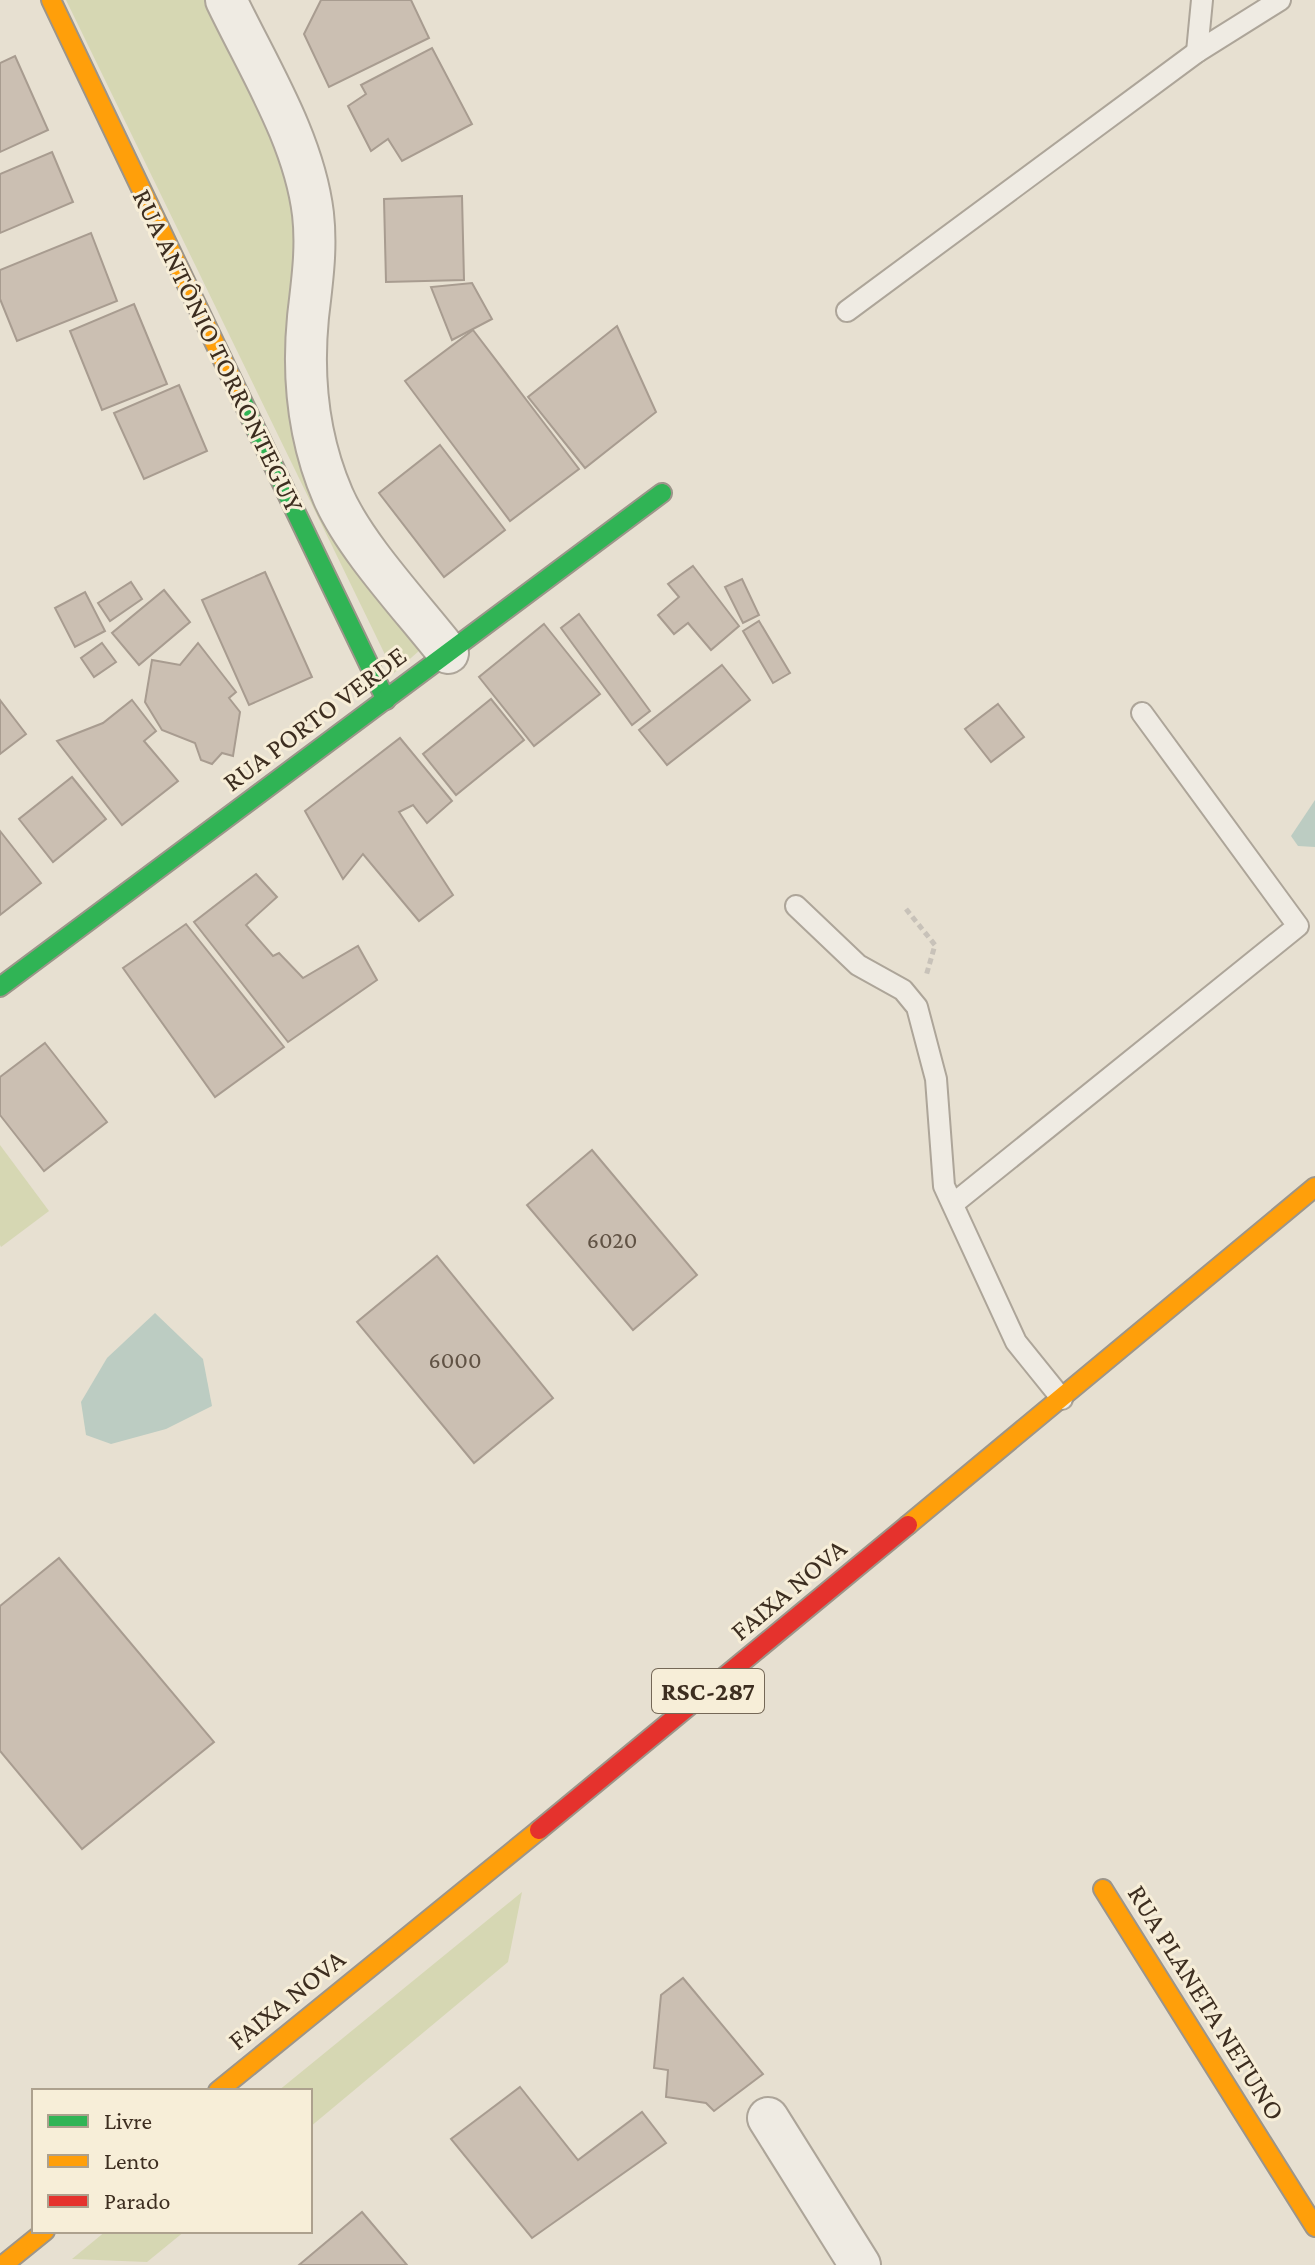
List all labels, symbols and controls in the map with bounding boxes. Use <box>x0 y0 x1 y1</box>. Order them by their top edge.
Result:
street label: RUA ANTÔNIO TORRONTEGUY <box>127 184 310 517</box>
street label: RUA PORTO VERDE <box>217 639 412 797</box>
house number: 6020 <box>587 1226 637 1253</box>
house number: 6000 <box>429 1346 481 1373</box>
street label: FAIXA NOVA <box>724 1532 852 1647</box>
road number: RSC-287 <box>652 1669 764 1713</box>
street label: RUA PLANETA NETUNO <box>1122 1879 1292 2125</box>
street label: FAIXA NOVA <box>222 1943 351 2056</box>
legend <box>32 2089 312 2233</box>
text: Livre <box>104 2107 152 2134</box>
text: Lento <box>104 2147 159 2174</box>
text: Parado <box>104 2187 171 2214</box>

